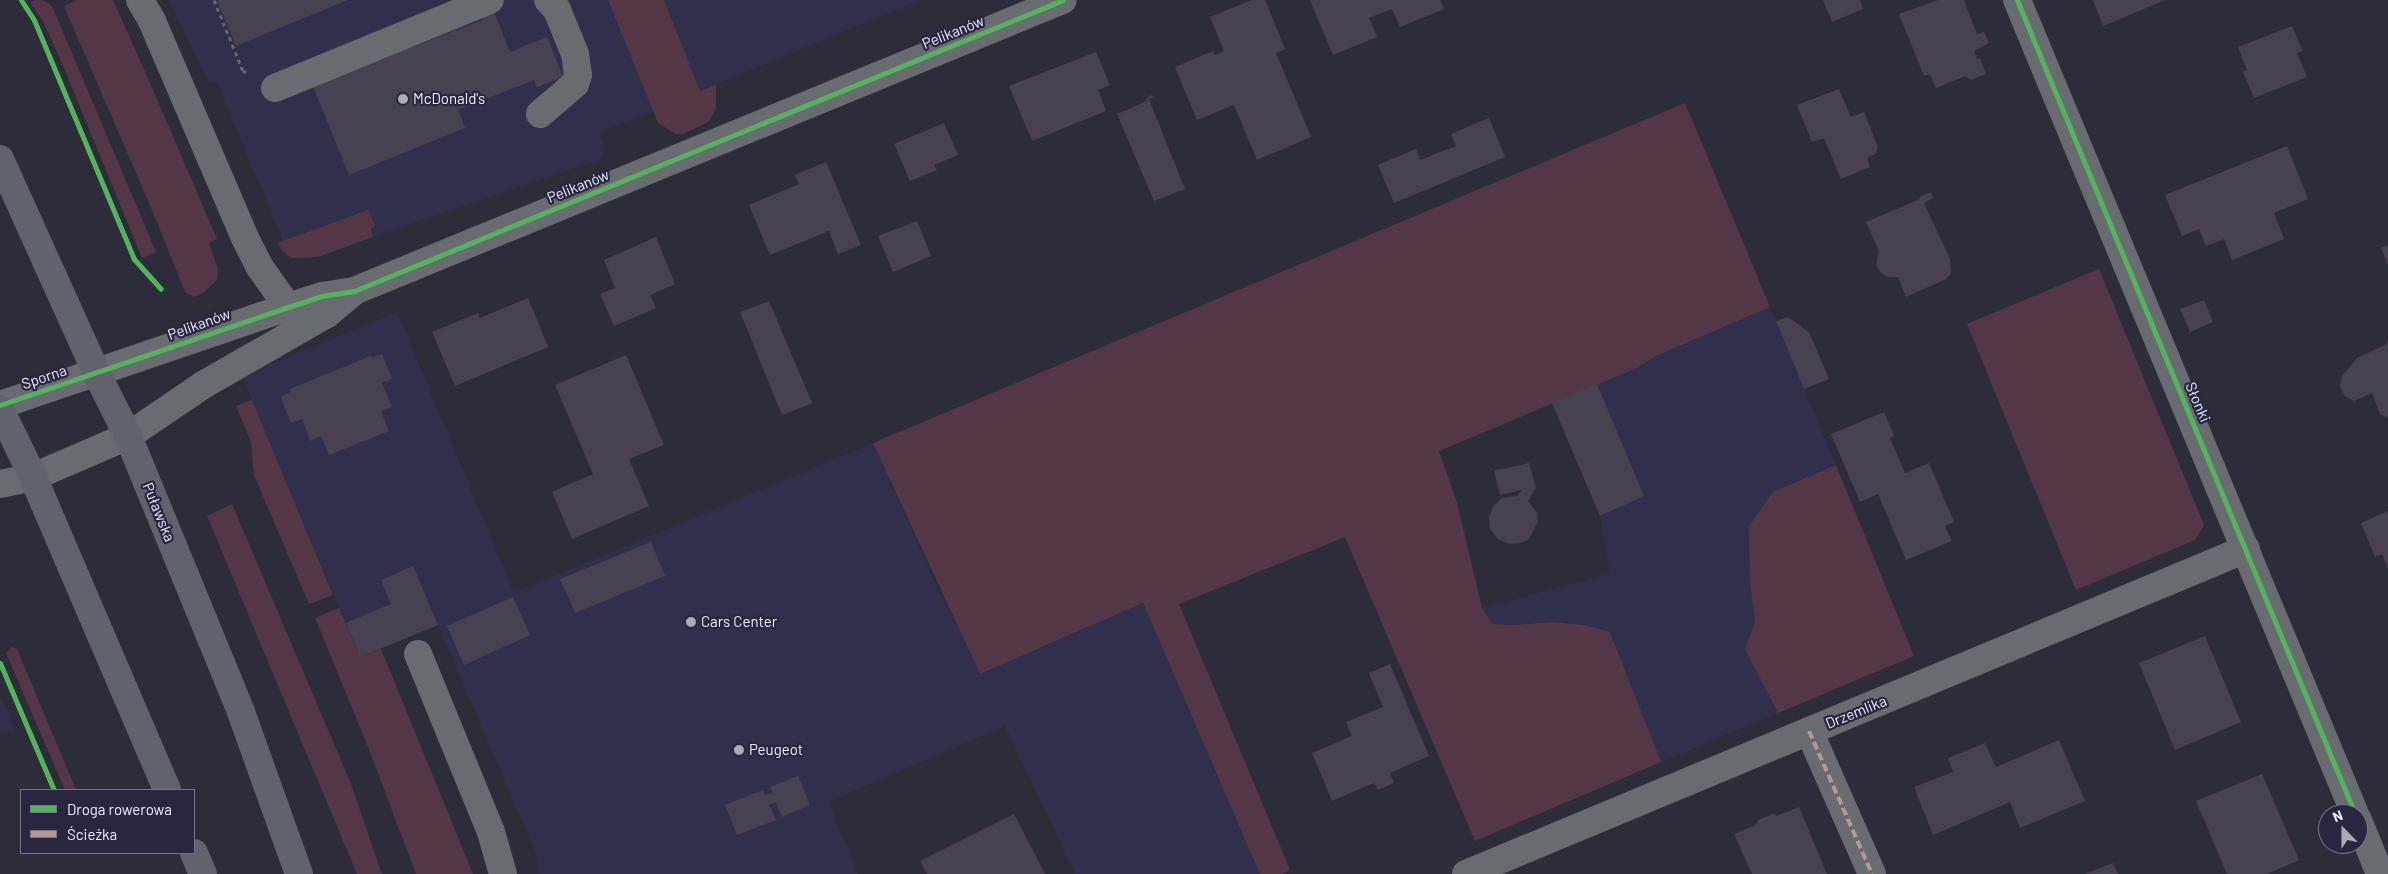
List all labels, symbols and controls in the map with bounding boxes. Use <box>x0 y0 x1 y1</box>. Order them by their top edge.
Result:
street label: Pelikanów <box>919 11 987 53</box>
place label: McDonald's <box>413 90 485 108</box>
marker: McDonald's <box>397 93 409 105</box>
street label: Pelikanów <box>544 165 612 207</box>
street label: Pelikanów <box>165 304 233 344</box>
street label: Sporna <box>19 361 69 393</box>
street label: Słonki <box>2182 379 2214 425</box>
street label: Puławska <box>139 480 179 544</box>
place label: Cars Center <box>701 613 777 631</box>
marker: Cars Center <box>685 616 697 628</box>
street label: Drzemlika <box>1823 692 1889 732</box>
place label: Peugeot <box>749 741 803 759</box>
marker: Peugeot <box>733 744 745 756</box>
legend <box>20 789 195 854</box>
text: Droga rowerowa <box>67 800 172 818</box>
north arrow <box>2318 804 2368 854</box>
text: N <box>2330 806 2345 825</box>
text: Ścieżka <box>67 825 117 843</box>

